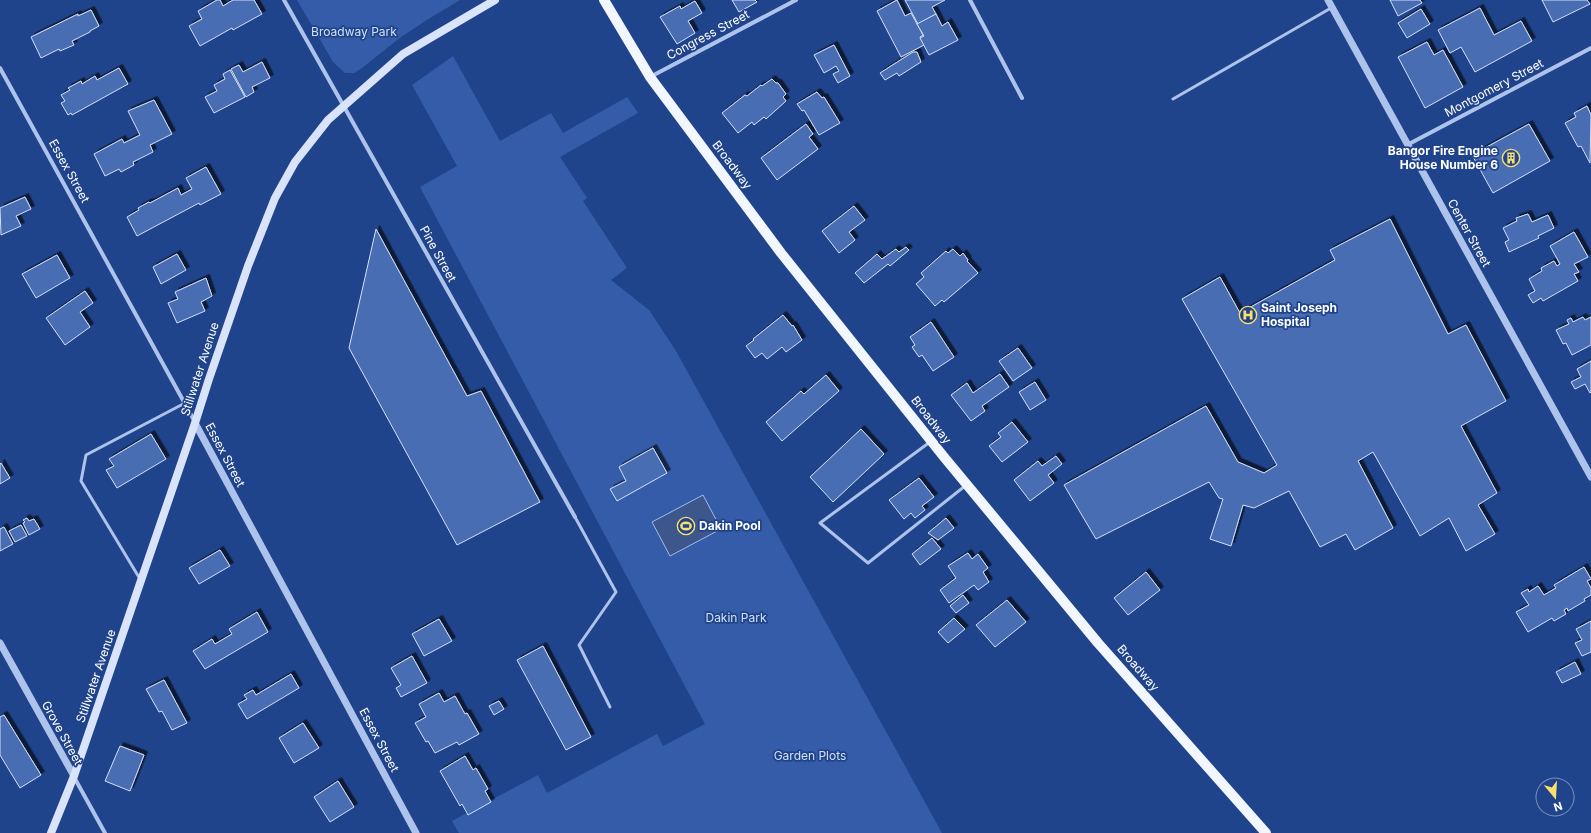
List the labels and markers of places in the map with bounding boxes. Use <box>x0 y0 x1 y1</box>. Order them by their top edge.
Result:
place label: Bangor Fire Engine House Number 6 <box>1388 143 1498 172</box>
building icon: Bangor Fire Engine House Number 6 <box>1501 148 1521 168</box>
place label: Saint Joseph Hospital <box>1261 300 1337 329</box>
hospital icon: Saint Joseph Hospital <box>1238 305 1258 325</box>
sports icon: Dakin Pool <box>676 516 696 536</box>
place label: Dakin Pool <box>699 518 761 533</box>

